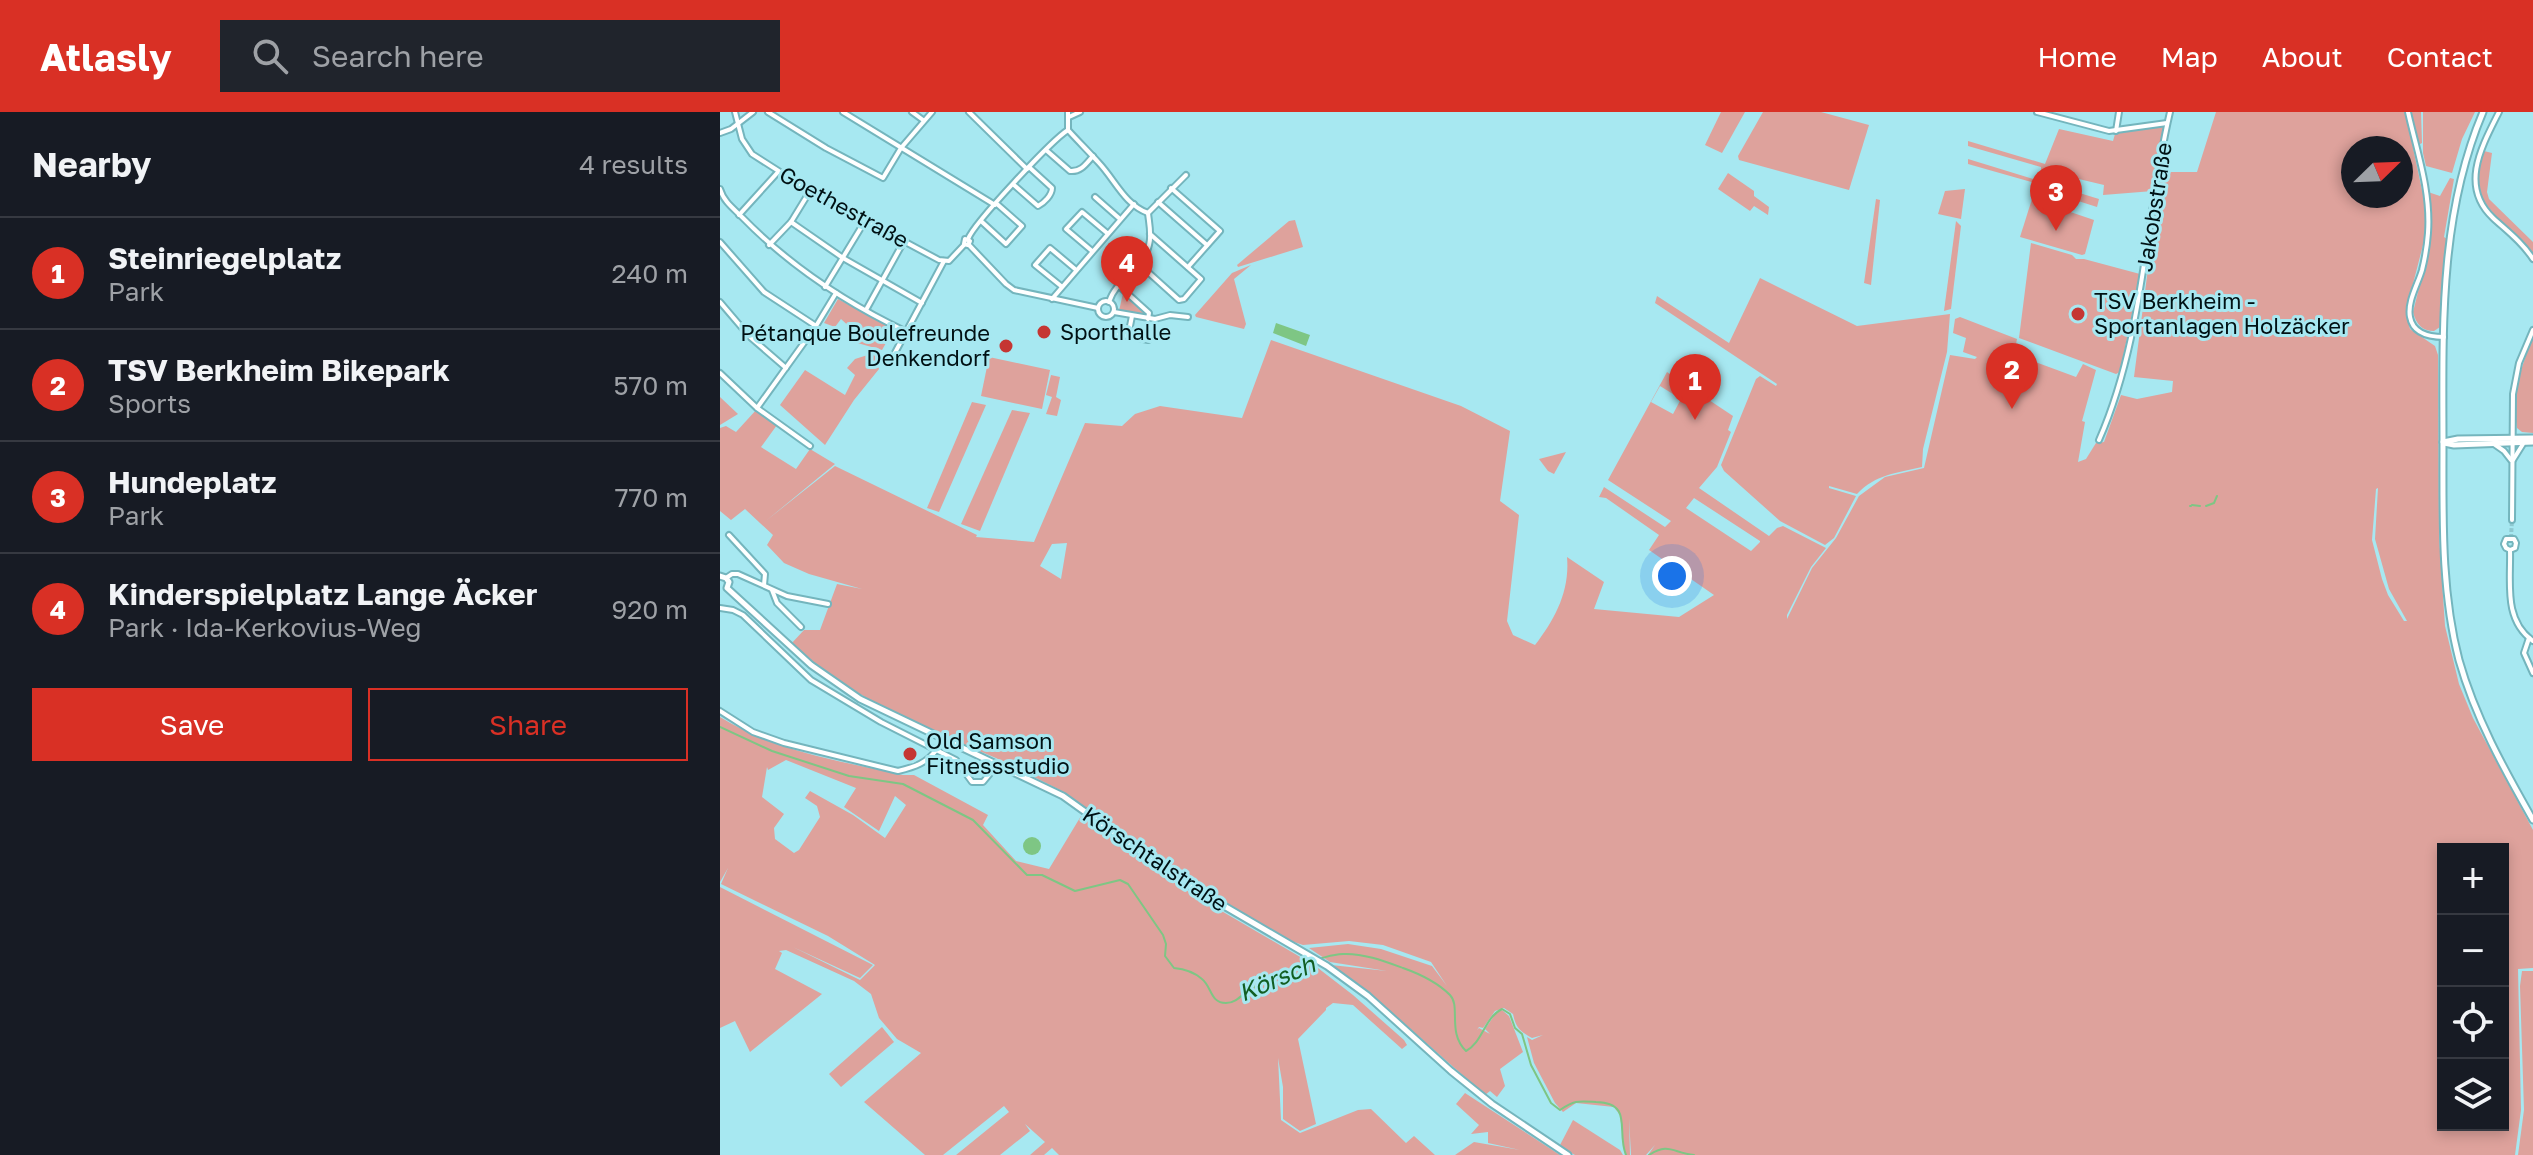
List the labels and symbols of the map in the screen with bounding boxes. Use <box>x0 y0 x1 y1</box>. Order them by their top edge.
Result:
north arrow <box>2341 136 2413 208</box>
street label: Jakobstraße <box>2130 141 2177 273</box>
street label: Goethestraße <box>775 160 913 253</box>
pin: 3 <box>2030 165 2082 231</box>
pin: 4 <box>1101 236 1153 302</box>
place label: TSV Berkheim - Sportanlagen Holzäcker <box>2094 287 2350 339</box>
marker: TSV Berkheim - Sportanlagen Holzäcker <box>2069 305 2087 323</box>
place label: Sporthalle <box>1060 318 1171 345</box>
place label: Pétanque Boulefreunde Denkendorf <box>740 319 990 371</box>
marker: Sporthalle <box>1035 323 1053 341</box>
marker: Pétanque Boulefreunde Denkendorf <box>997 337 1015 355</box>
pin: 2 <box>1986 343 2038 409</box>
pin: 1 <box>1669 354 1721 420</box>
your location <box>1652 556 1692 596</box>
place label: Old Samson Fitnessstudio <box>926 727 1070 779</box>
marker: Old Samson Fitnessstudio <box>901 745 919 763</box>
street label: Körschtalstraße <box>1078 800 1233 917</box>
water label: Körsch <box>1234 948 1320 1007</box>

